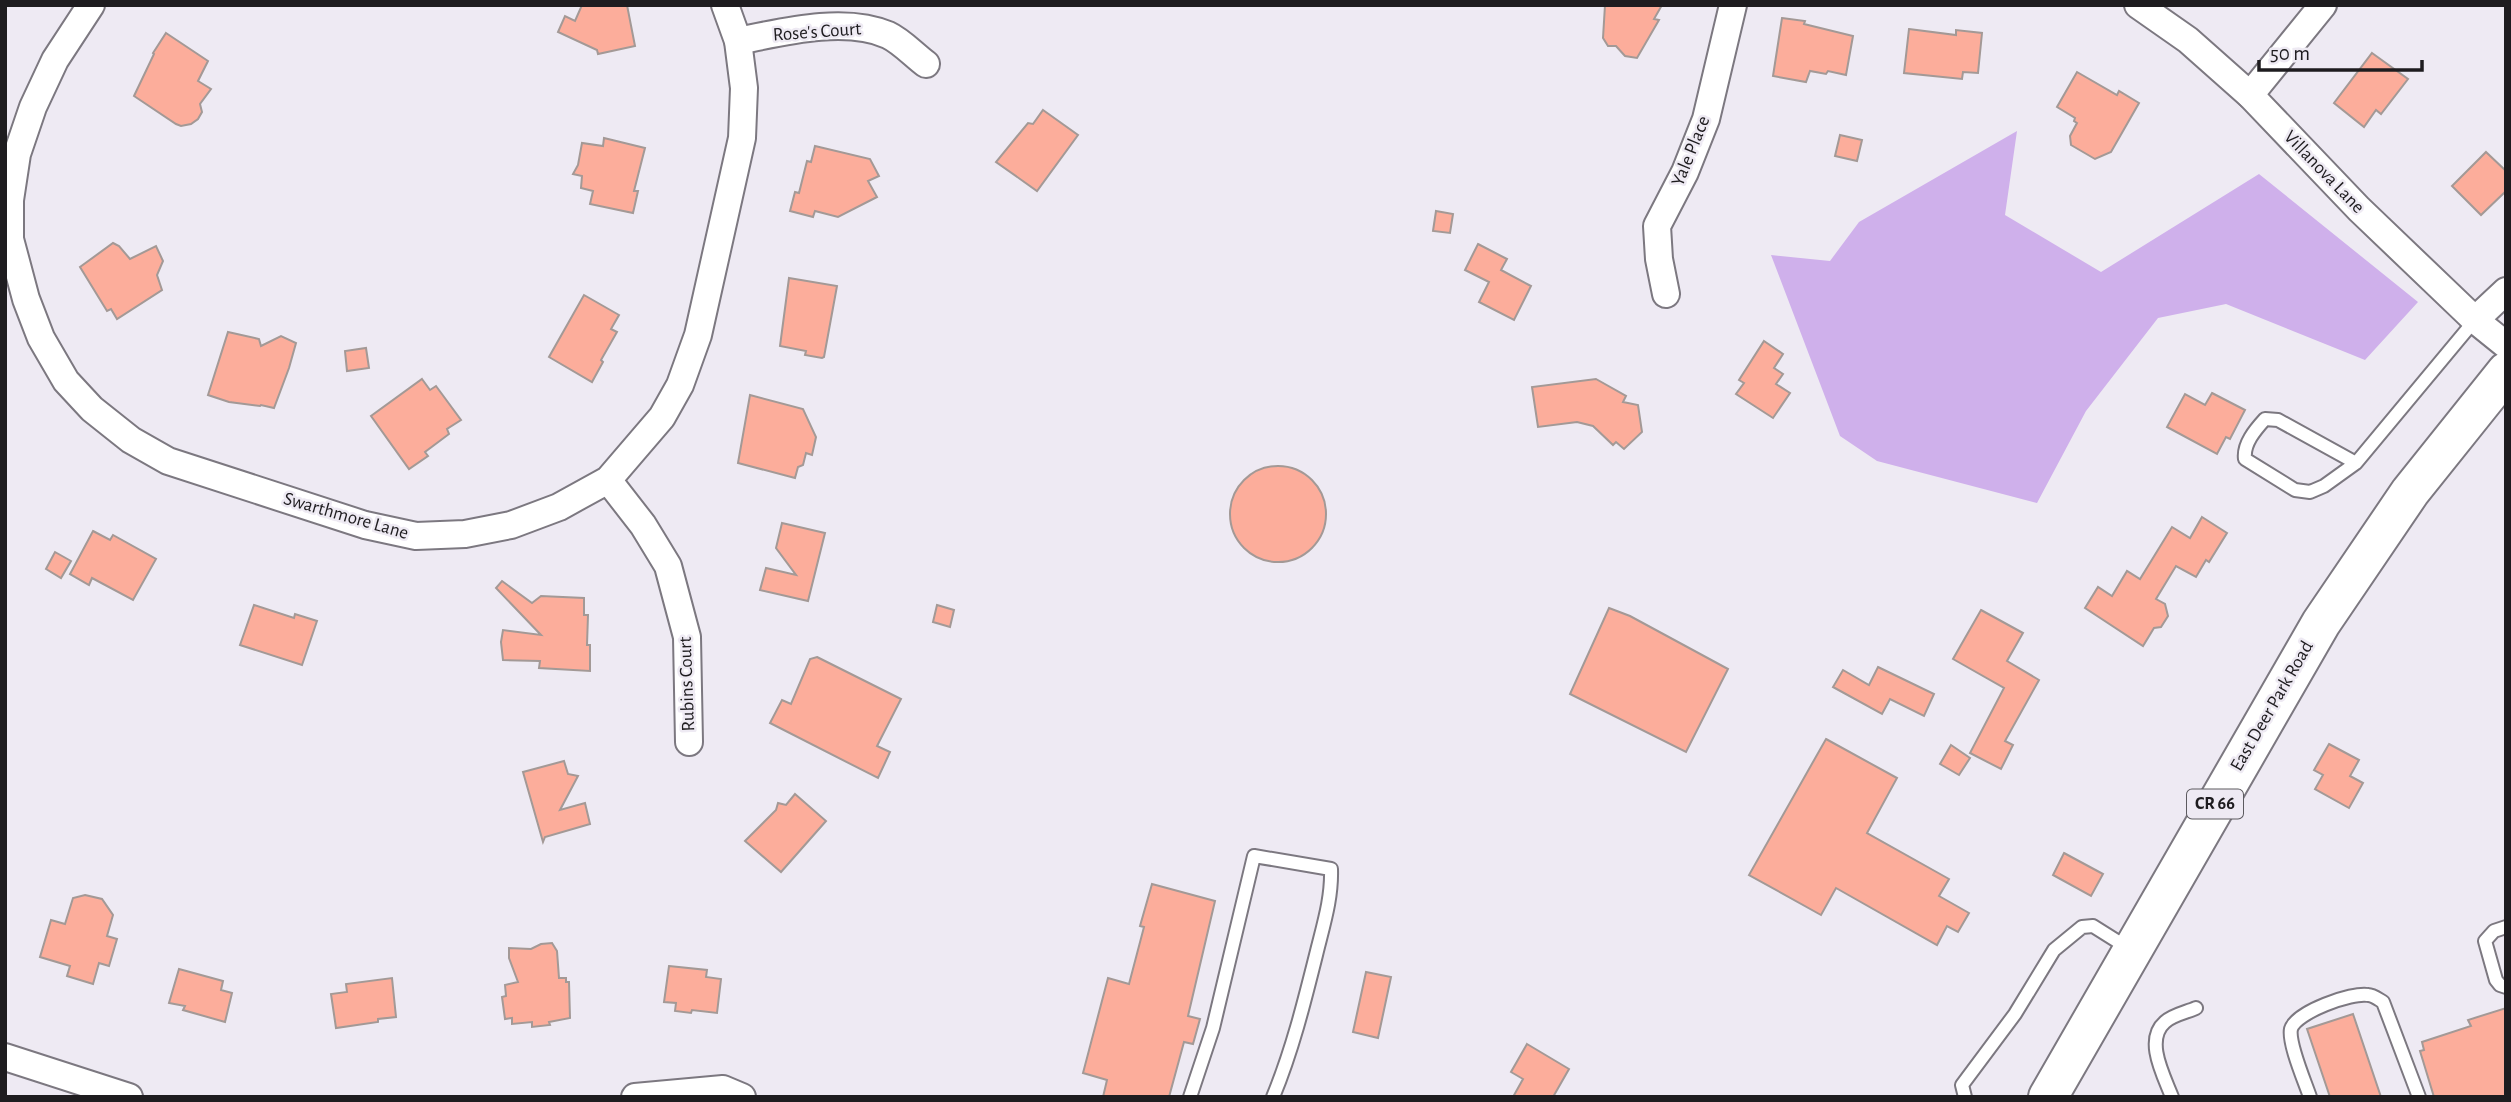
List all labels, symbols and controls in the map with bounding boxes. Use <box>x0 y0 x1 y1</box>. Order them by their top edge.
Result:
street label: Rose's Court <box>772 19 862 45</box>
scale bar <box>2259 28 2422 72</box>
text: 50 m <box>2270 43 2310 64</box>
street label: Yale Place <box>1668 113 1714 189</box>
street label: Villanova Lane <box>2280 127 2368 217</box>
street label: Swarthmore Lane <box>281 489 411 543</box>
street label: Rubins Court <box>676 636 698 732</box>
street label: East Deer Park Road <box>2227 638 2317 774</box>
road number: CR 66 <box>2187 790 2243 818</box>

